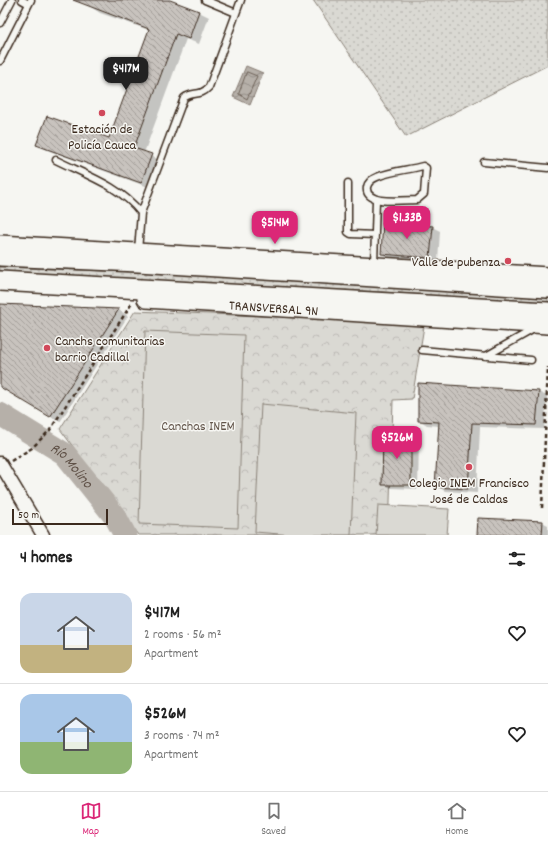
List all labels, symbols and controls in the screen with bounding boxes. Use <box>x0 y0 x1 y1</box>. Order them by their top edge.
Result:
pin: $417M <box>98 57 154 91</box>
text: $417M <box>112 60 140 79</box>
marker: Estación de Policía Cauca <box>97 108 107 118</box>
place label: Estación de Policía Cauca <box>68 120 137 156</box>
pin: $1.33B <box>374 206 440 240</box>
text: $1.33B <box>392 209 422 228</box>
pin: $514M <box>247 211 303 245</box>
text: $514M <box>261 214 289 233</box>
place label: Valle de pubenza <box>412 253 500 273</box>
marker: Valle de pubenza <box>503 256 513 266</box>
street label: TRANSVERSAL 9N <box>228 296 319 322</box>
place label: Canchs comunitarias barrio Cadillal <box>55 332 165 368</box>
marker: Canchs comunitarias barrio Cadillal <box>42 343 52 353</box>
park label: Canchas INEM <box>161 417 235 437</box>
pin: $526M <box>369 426 425 460</box>
text: $526M <box>381 429 413 448</box>
water label: Río Molino <box>45 438 98 495</box>
marker: Colegio INEM Francisco José de Caldas <box>464 462 474 472</box>
place label: Colegio INEM Francisco José de Caldas <box>409 474 529 510</box>
scale bar <box>12 507 108 526</box>
text: 50 m <box>18 508 39 524</box>
text: 4 homes <box>20 547 73 571</box>
icon: filters <box>506 548 528 570</box>
text: $417M <box>144 602 180 626</box>
icon: home <box>52 609 100 657</box>
icon: heart <box>506 622 528 644</box>
text: 2 rooms · 56 m² <box>144 626 221 645</box>
text: Apartment <box>144 645 198 664</box>
text: $526M <box>144 703 186 727</box>
icon: home <box>52 710 100 758</box>
icon: heart <box>506 723 528 745</box>
text: 3 rooms · 74 m² <box>144 727 220 746</box>
text: Apartment <box>144 746 198 765</box>
tab: Map <box>80 800 102 840</box>
tab: Saved <box>261 800 286 840</box>
tab: Home <box>445 800 468 840</box>

